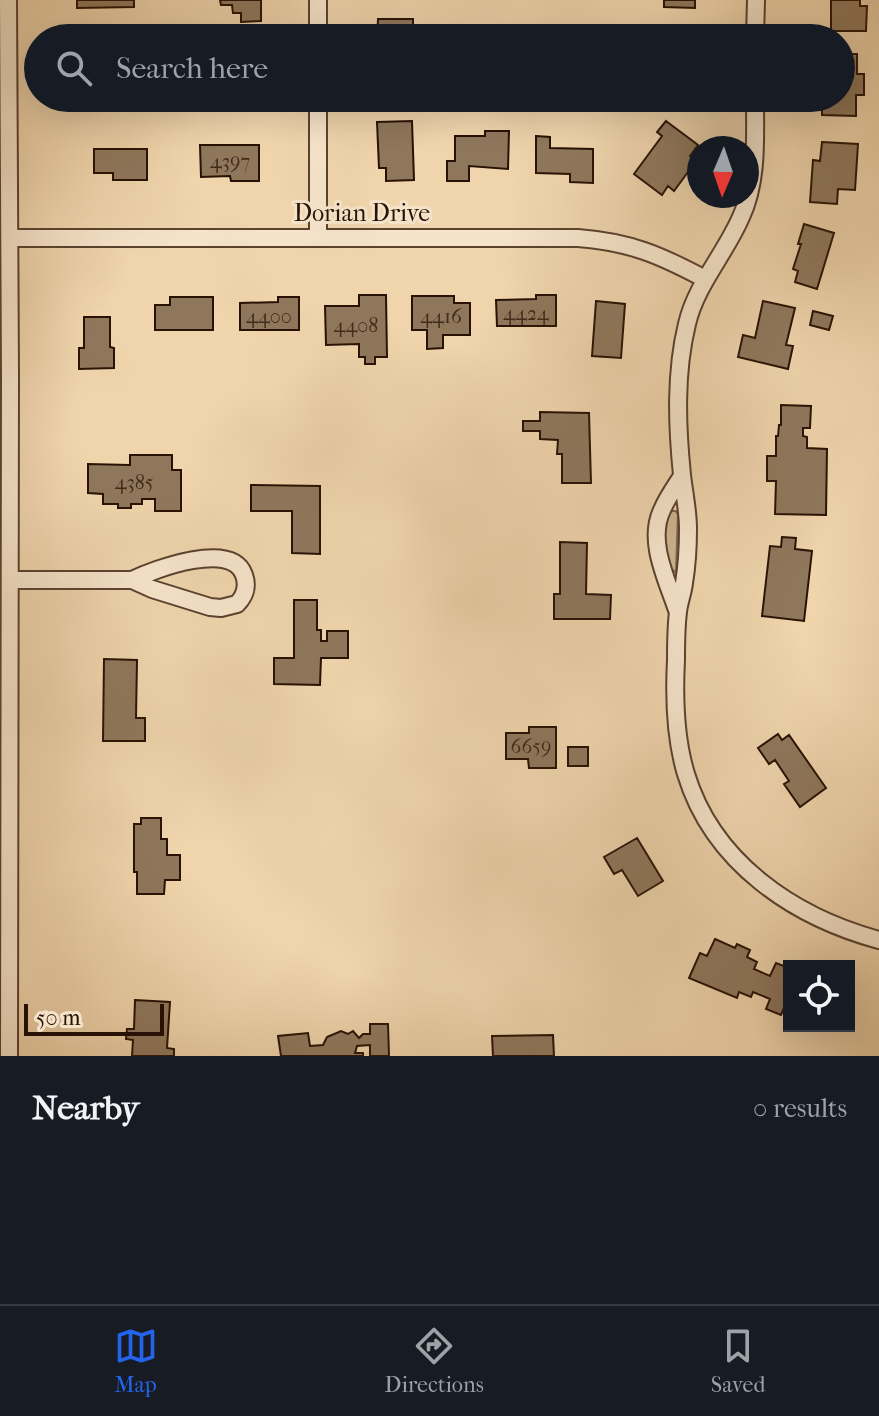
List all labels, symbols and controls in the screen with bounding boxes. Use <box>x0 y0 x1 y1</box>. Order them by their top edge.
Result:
search box <box>24 24 855 112</box>
icon: search <box>52 46 96 90</box>
text: Search here <box>116 51 268 86</box>
north arrow <box>687 136 759 208</box>
house number: 4397 <box>210 150 250 173</box>
street label: Dorian Drive <box>294 199 430 227</box>
house number: 4424 <box>503 302 550 325</box>
house number: 4400 <box>246 305 292 328</box>
house number: 4416 <box>420 305 462 328</box>
house number: 4408 <box>334 314 378 337</box>
house number: 4385 <box>115 471 153 494</box>
house number: 6659 <box>511 735 551 758</box>
map controls <box>783 960 855 1032</box>
button: locate <box>783 960 855 1032</box>
scale bar <box>24 1000 164 1036</box>
text: 50 m <box>36 1005 81 1031</box>
text: Nearby <box>32 1088 139 1128</box>
text: 0 results <box>753 1093 847 1124</box>
tab: Map <box>114 1324 158 1398</box>
tab: Directions <box>385 1324 484 1398</box>
tab: Saved <box>711 1324 765 1398</box>

